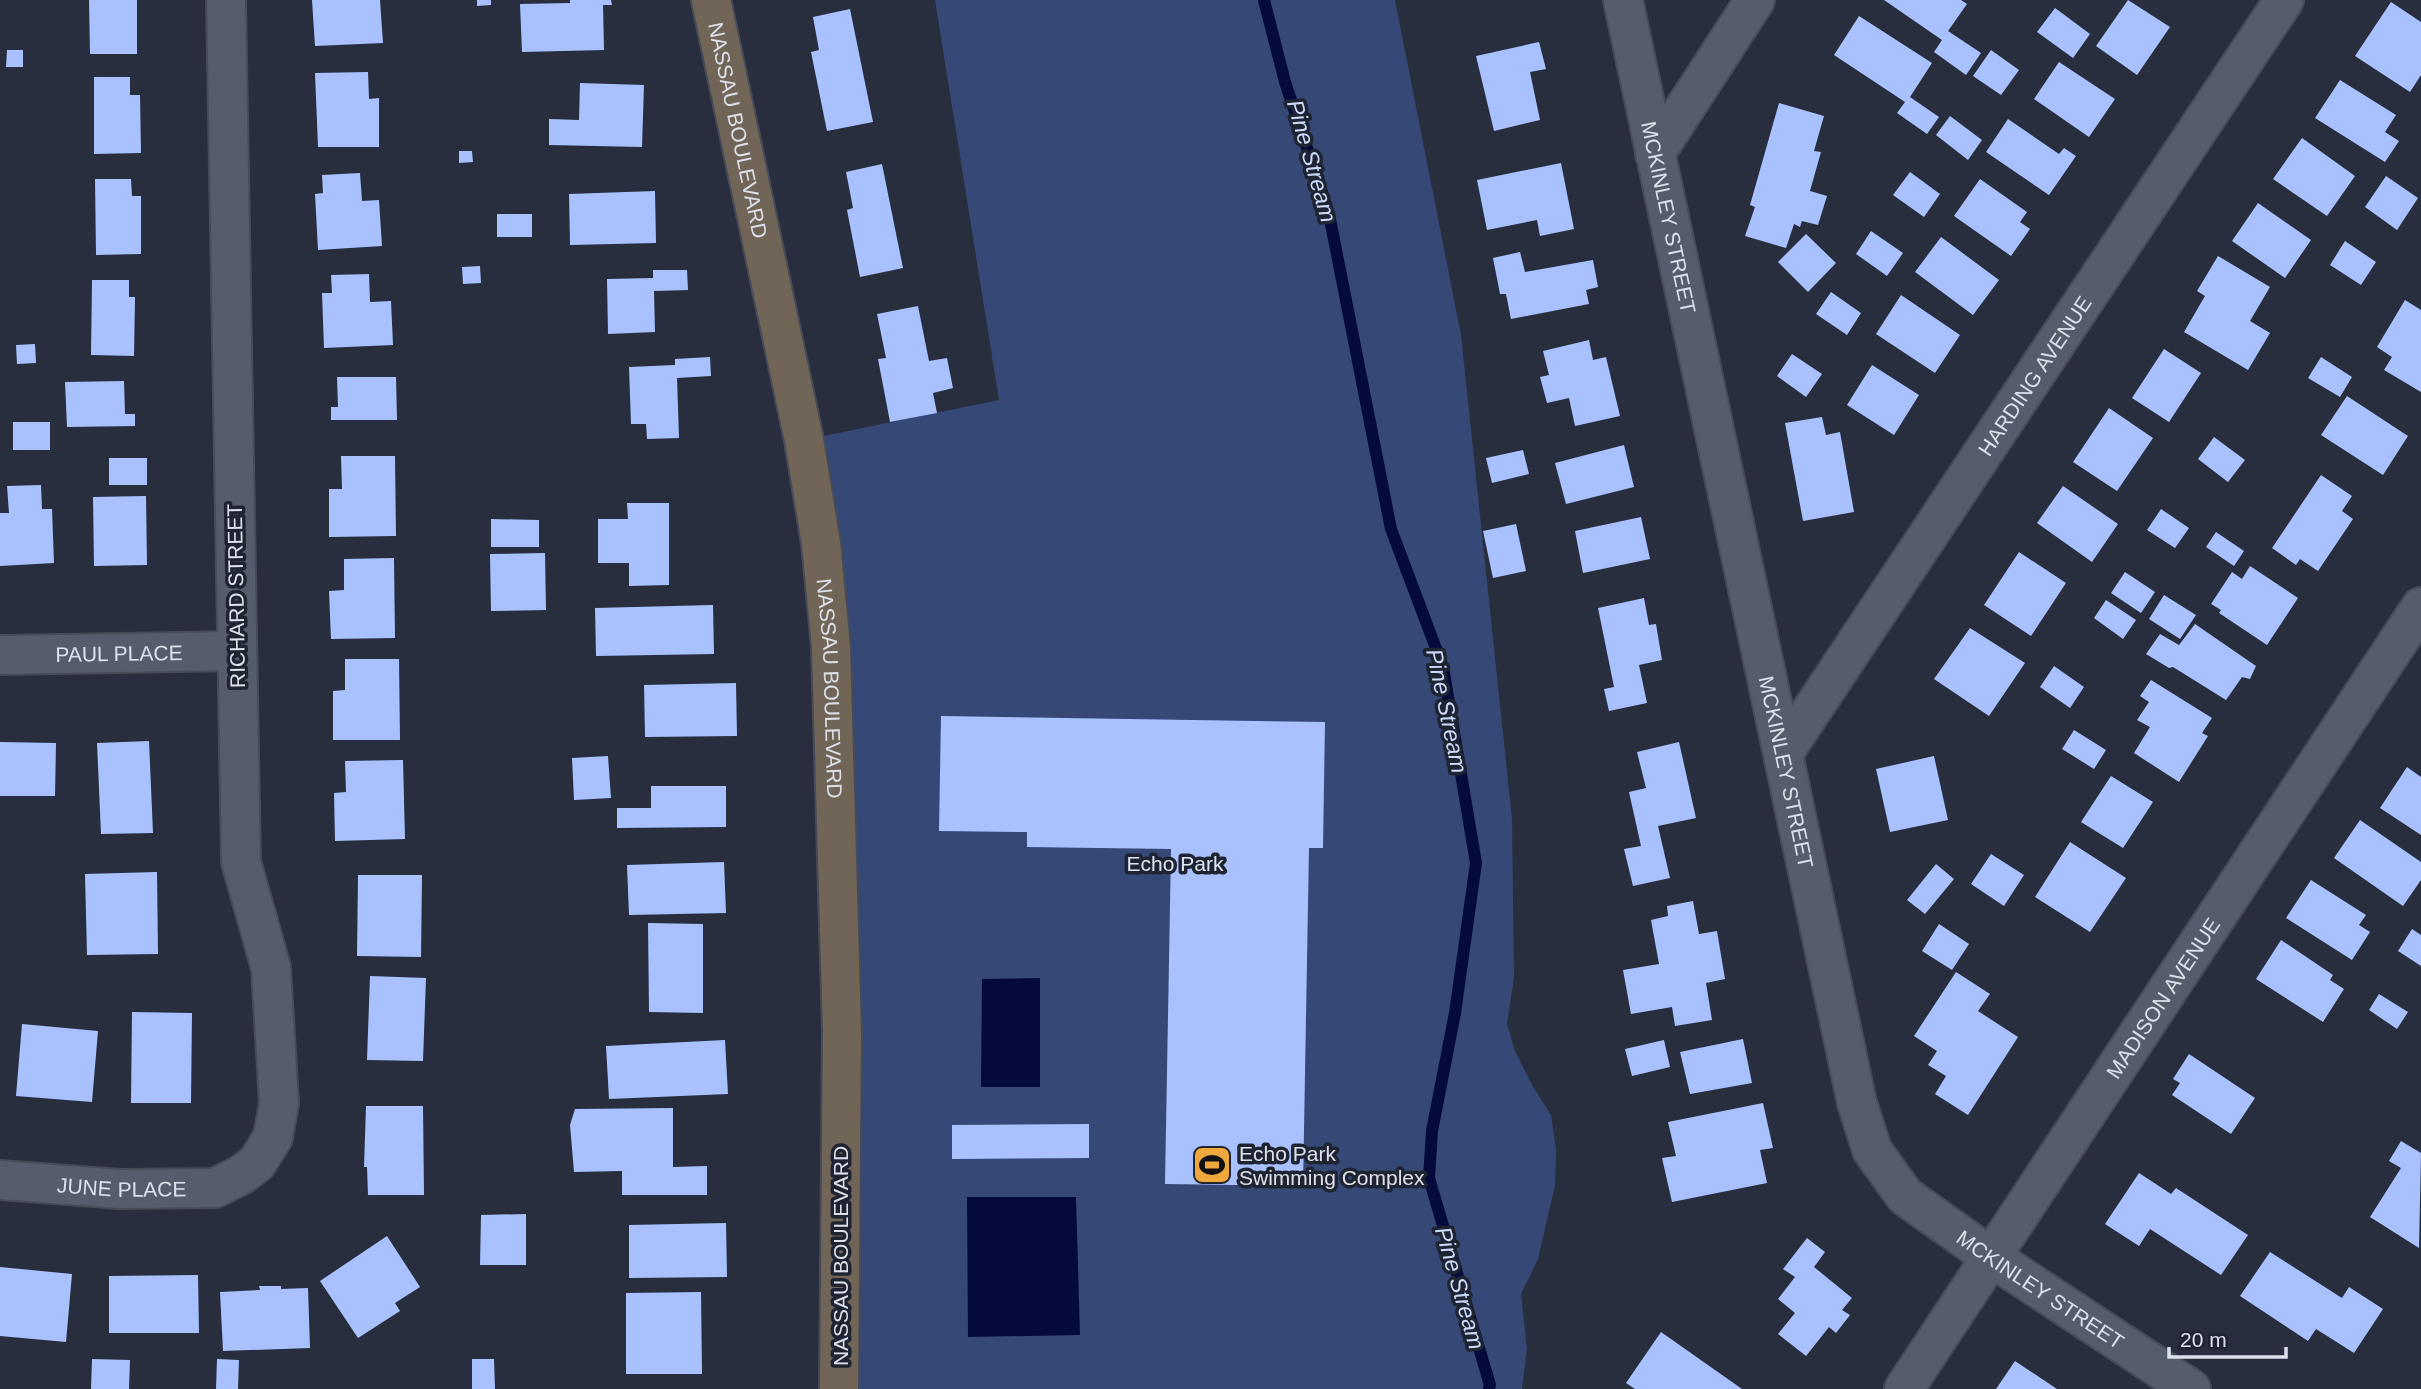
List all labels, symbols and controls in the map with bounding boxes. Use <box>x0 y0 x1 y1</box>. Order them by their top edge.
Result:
street label: NASSAU BOULEVARD <box>704 20 773 240</box>
water label: Pine Stream <box>1282 97 1342 225</box>
street label: MCKINLEY STREET <box>1638 119 1701 315</box>
street label: HARDING AVENUE <box>1973 292 2095 460</box>
street label: RICHARD STREET <box>223 503 249 688</box>
street label: NASSAU BOULEVARD <box>813 577 847 799</box>
street label: PAUL PLACE <box>55 640 183 666</box>
water label: Pine Stream <box>1421 646 1473 776</box>
street label: MCKINLEY STREET <box>1755 674 1818 870</box>
park label: Echo Park <box>1127 852 1224 875</box>
street label: MADISON AVENUE <box>2101 913 2224 1082</box>
place label: Echo Park Swimming Complex <box>1239 1142 1425 1189</box>
sports icon: Echo Park Swimming Complex <box>1191 1144 1233 1186</box>
street label: NASSAU BOULEVARD <box>829 1146 852 1366</box>
street label: JUNE PLACE <box>56 1173 187 1201</box>
water label: Pine Stream <box>1430 1224 1490 1352</box>
street label: MCKINLEY STREET <box>1953 1225 2128 1353</box>
scale bar <box>2169 1316 2286 1360</box>
text: 20 m <box>2180 1328 2227 1351</box>

